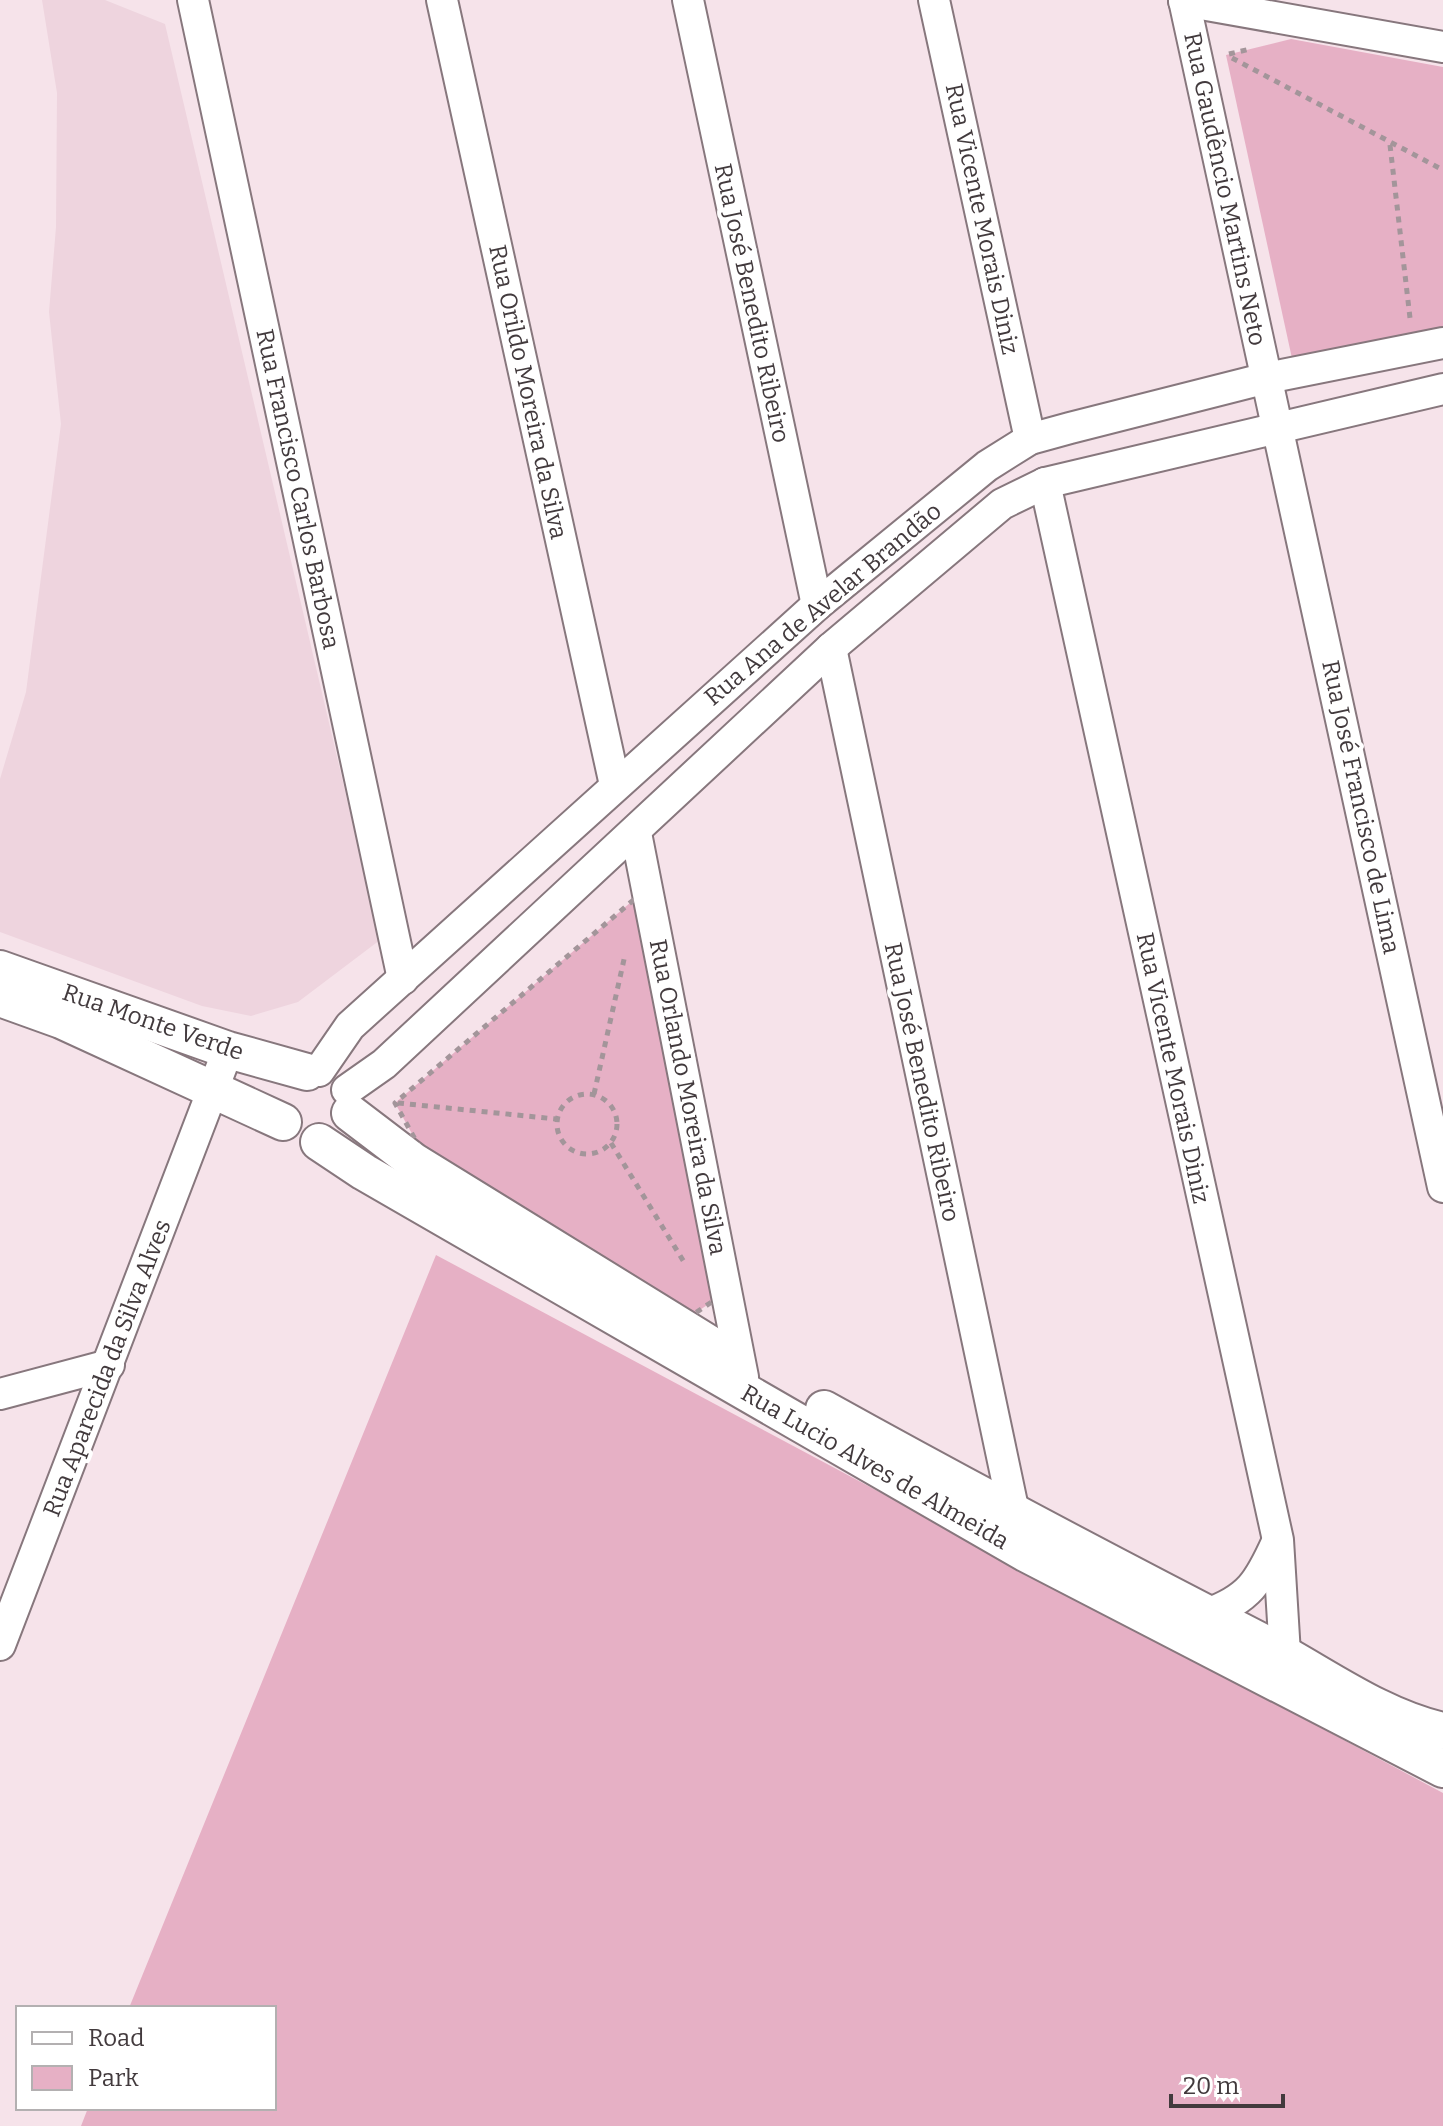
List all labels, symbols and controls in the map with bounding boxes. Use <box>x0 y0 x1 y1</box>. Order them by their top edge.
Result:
street label: Rua Gaudêncio Martins Neto <box>1178 30 1272 348</box>
street label: Rua Vicente Morais Diniz <box>940 81 1024 357</box>
street label: Rua José Benedito Ribeiro <box>709 161 795 445</box>
street label: Rua Orildo Moreira da Silva <box>483 242 573 542</box>
street label: Rua Francisco Carlos Barbosa <box>250 326 346 652</box>
street label: Rua Ana de Avelar Brandão <box>699 497 947 711</box>
street label: Rua José Francisco de Lima <box>1316 658 1406 956</box>
street label: Rua Vicente Morais Diniz <box>1131 930 1215 1206</box>
street label: Rua Orlando Moreira da Silva <box>644 937 732 1257</box>
street label: Rua José Benedito Ribeiro <box>879 940 965 1224</box>
street label: Rua Monte Verde <box>59 978 247 1066</box>
street label: Rua Aparecida da Silva Alves <box>37 1216 177 1520</box>
street label: Rua Lucio Alves de Almeida <box>736 1379 1014 1555</box>
legend <box>16 2006 276 2110</box>
text: Road <box>88 2024 144 2052</box>
scale bar <box>1171 2058 1283 2108</box>
text: Park <box>88 2064 139 2092</box>
text: 20 m <box>1183 2072 1239 2100</box>

